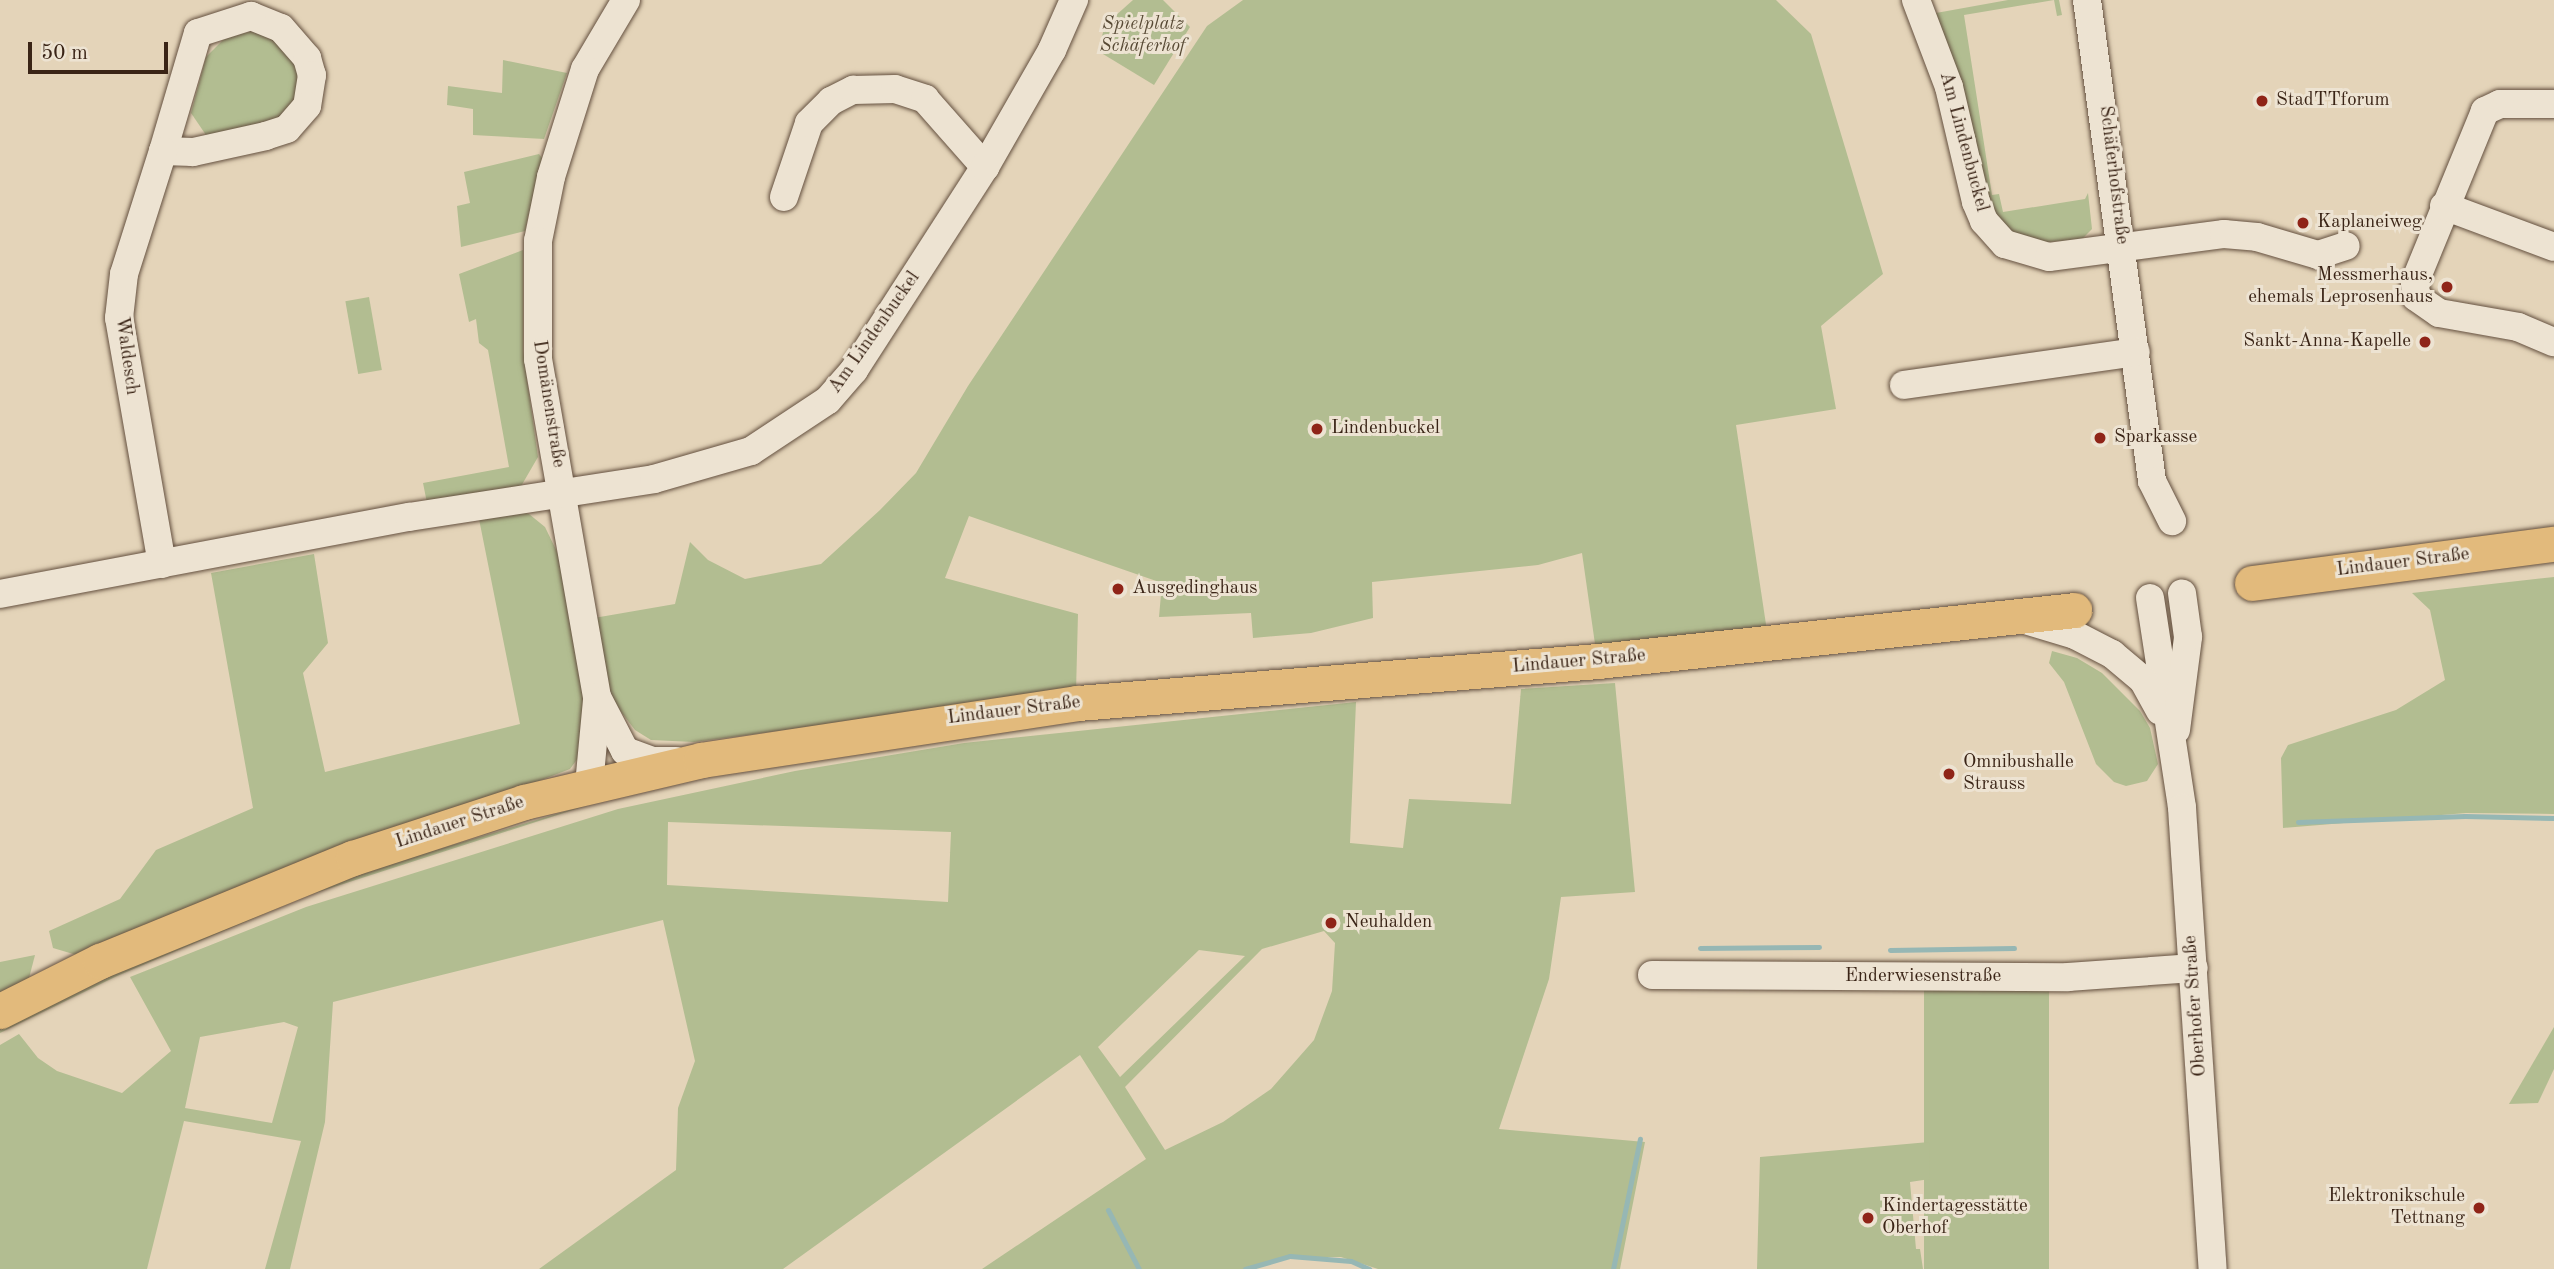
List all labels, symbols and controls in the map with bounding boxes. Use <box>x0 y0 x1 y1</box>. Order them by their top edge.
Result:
park label: Spielplatz Schäferhof <box>1100 14 1186 58</box>
scale bar <box>32 28 172 72</box>
text: 50 m <box>41 43 88 64</box>
street label: Am Lindenbuckel <box>1933 70 1993 214</box>
place label: StadTTforum <box>2276 90 2390 112</box>
marker: StadTTforum <box>2254 93 2270 109</box>
street label: Schäferhofstraße <box>2093 104 2133 246</box>
place label: Kaplaneiweg <box>2317 212 2422 234</box>
marker: Kaplaneiweg <box>2295 215 2311 231</box>
place label: Messmerhaus, ehemals Leprosenhaus <box>2248 265 2433 309</box>
street label: Am Lindenbuckel <box>824 268 926 398</box>
marker: Messmerhaus, ehemals Leprosenhaus <box>2439 279 2455 295</box>
street label: Waldesch <box>109 315 143 397</box>
place label: Sankt-Anna-Kapelle <box>2243 331 2411 353</box>
marker: Sankt-Anna-Kapelle <box>2417 334 2433 350</box>
street label: Domänenstraße <box>527 339 569 469</box>
place label: Lindenbuckel <box>1331 418 1440 440</box>
marker: Lindenbuckel <box>1309 421 1325 437</box>
place label: Sparkasse <box>2114 427 2197 449</box>
marker: Sparkasse <box>2092 430 2108 446</box>
street label: Lindauer Straße <box>2335 544 2471 582</box>
place label: Ausgedinghaus <box>1132 578 1258 600</box>
marker: Ausgedinghaus <box>1110 581 1126 597</box>
street label: Lindauer Straße <box>1511 645 1647 679</box>
street label: Lindauer Straße <box>946 692 1082 730</box>
place label: Omnibushalle Strauss <box>1963 752 2074 796</box>
marker: Omnibushalle Strauss <box>1941 766 1957 782</box>
street label: Lindauer Straße <box>393 791 527 855</box>
place label: Neuhalden <box>1345 912 1432 934</box>
marker: Neuhalden <box>1323 915 1339 931</box>
street label: Oberhofer Straße <box>2180 934 2212 1078</box>
street label: Enderwiesenstraße <box>1845 966 2001 988</box>
place label: Elektronikschule Tettnang <box>2328 1186 2465 1230</box>
place label: Kindertagesstätte Oberhof <box>1882 1196 2028 1240</box>
marker: Elektronikschule Tettnang <box>2471 1200 2487 1216</box>
marker: Kindertagesstätte Oberhof <box>1860 1210 1876 1226</box>

